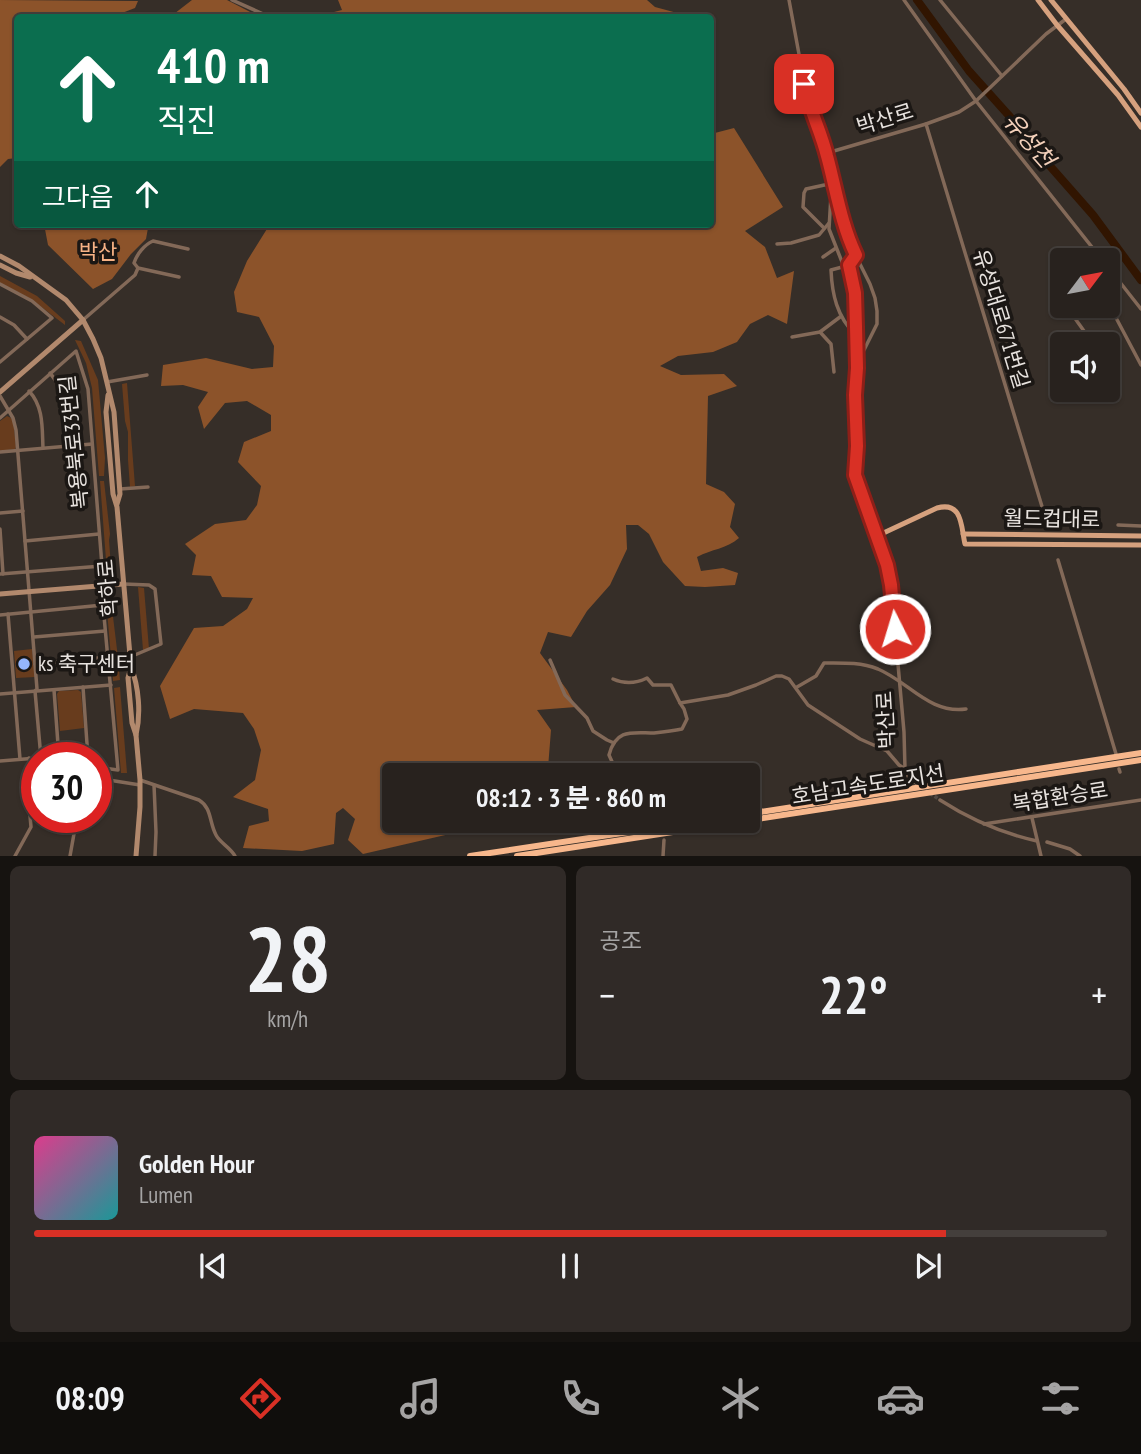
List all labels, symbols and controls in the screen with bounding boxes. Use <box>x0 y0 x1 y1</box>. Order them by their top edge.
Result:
text: 410 m <box>157 33 270 97</box>
icon: ahead <box>42 42 133 133</box>
pin <box>774 54 834 114</box>
icon: arrive <box>785 65 823 103</box>
street label: 박산로 <box>853 97 917 140</box>
text: 직진 <box>157 99 216 141</box>
water label: 유성천 <box>998 106 1063 175</box>
icon: ahead <box>128 175 166 213</box>
text: 그다음 <box>42 180 114 213</box>
park label: 박산 <box>79 238 117 265</box>
street label: 유성대로671번길 <box>967 246 1035 392</box>
north arrow <box>1050 248 1120 318</box>
map controls <box>1050 248 1120 402</box>
button: sound <box>1050 332 1120 402</box>
street label: 복용북로33번길 <box>53 374 94 511</box>
street label: 월드컵대로 <box>1003 504 1101 533</box>
street label: 학하로 <box>92 558 123 618</box>
position arrow <box>858 592 932 666</box>
place label: ks 축구센터 <box>38 650 135 677</box>
marker: ks 축구센터 <box>16 656 32 672</box>
street label: 박산로 <box>871 690 900 750</box>
speed limit sign: 30 <box>21 742 112 833</box>
street label: 호남고속도로지선 <box>789 759 946 810</box>
street label: 복합환승로 <box>1010 776 1110 817</box>
text: 08:12 · 3 분 · 860 m <box>476 781 666 814</box>
text: 28 <box>244 899 331 1017</box>
text: 공조 <box>600 926 642 955</box>
text: 22° <box>819 961 888 1028</box>
text: − <box>600 970 615 1019</box>
text: + <box>1091 970 1107 1019</box>
text: km/h <box>267 1004 308 1033</box>
text: Golden Hour <box>139 1147 254 1180</box>
text: Lumen <box>139 1180 193 1209</box>
icon: previous <box>194 1247 232 1285</box>
icon: pause <box>551 1247 589 1285</box>
icon: next <box>909 1247 947 1285</box>
icon: directions <box>236 1374 285 1423</box>
icon: music <box>396 1374 445 1423</box>
icon: phone <box>556 1374 605 1423</box>
icon: climate <box>716 1374 765 1423</box>
icon: car <box>876 1374 925 1423</box>
icon: filters <box>1036 1374 1085 1423</box>
text: 08:09 <box>56 1377 125 1419</box>

